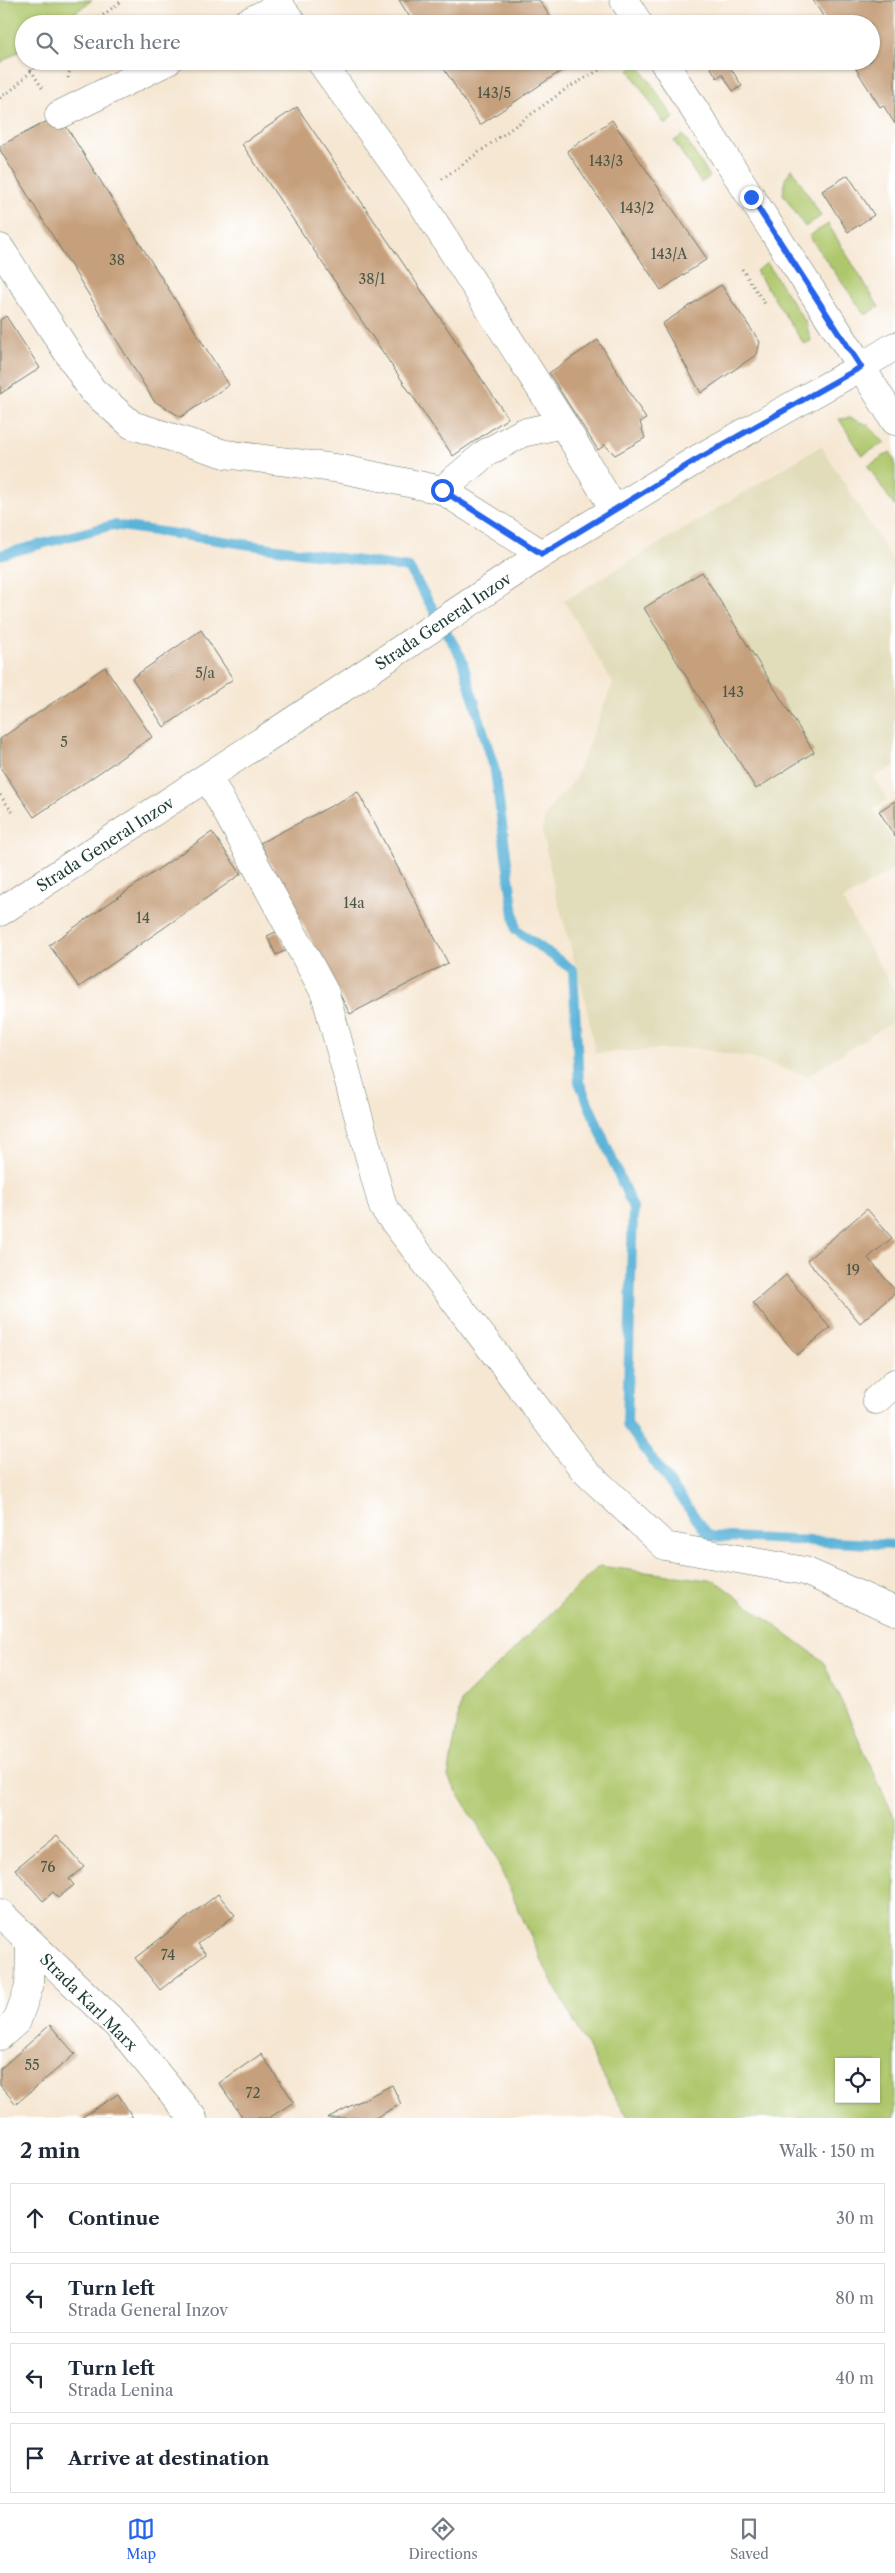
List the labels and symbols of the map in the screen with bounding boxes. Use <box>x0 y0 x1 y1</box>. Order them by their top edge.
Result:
house number: 143/5 <box>477 84 511 102</box>
house number: 143/3 <box>589 152 623 170</box>
route end <box>740 186 763 209</box>
house number: 143/2 <box>620 199 654 217</box>
house number: 143/A <box>651 245 688 263</box>
house number: 38 <box>109 251 125 269</box>
house number: 38/1 <box>359 270 386 288</box>
route start <box>431 479 454 502</box>
street label: Strada General Inzov <box>371 568 515 674</box>
house number: 5/a <box>195 664 215 682</box>
house number: 143 <box>722 683 744 701</box>
house number: 5 <box>60 733 68 751</box>
street label: Strada General Inzov <box>33 792 178 896</box>
house number: 14a <box>343 894 365 912</box>
house number: 14 <box>136 909 150 927</box>
house number: 19 <box>846 1261 860 1279</box>
house number: 76 <box>41 1858 55 1876</box>
house number: 74 <box>161 1946 175 1964</box>
street label: Strada Karl Marx <box>36 1949 142 2055</box>
house number: 55 <box>24 2056 40 2074</box>
house number: 72 <box>246 2084 260 2102</box>

